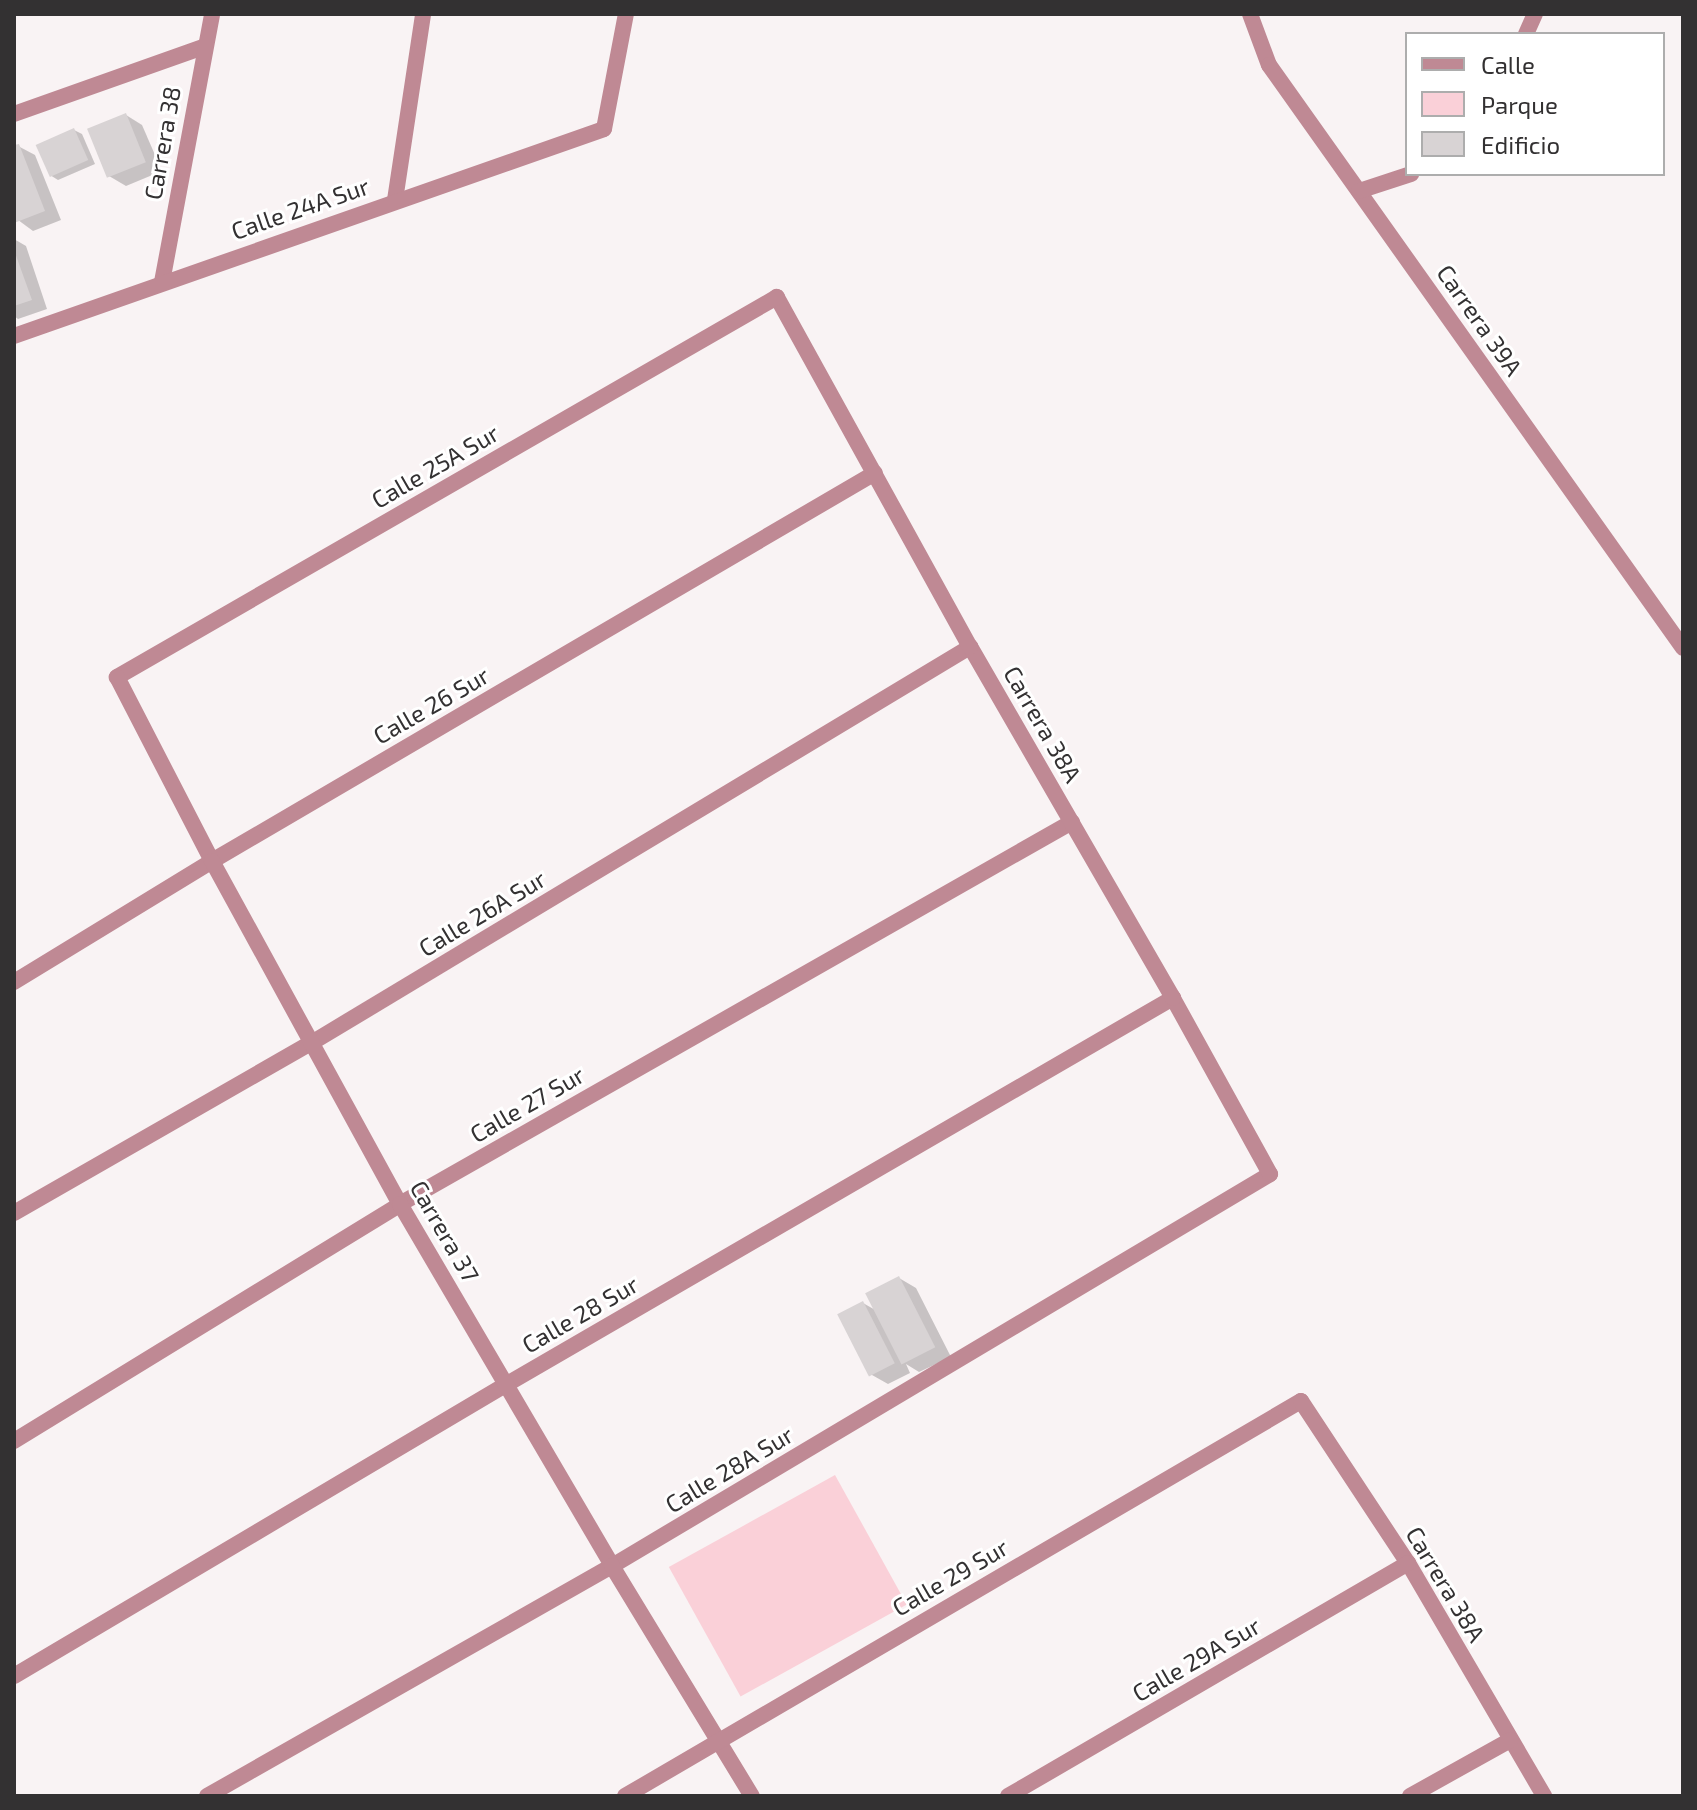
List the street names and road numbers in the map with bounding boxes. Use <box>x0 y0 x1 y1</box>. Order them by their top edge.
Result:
street label: Carrera 38 <box>138 84 186 202</box>
street label: Calle 24A Sur <box>227 171 373 245</box>
street label: Carrera 39A <box>1431 259 1529 381</box>
street label: Calle 25A Sur <box>366 418 504 514</box>
street label: Calle 26 Sur <box>368 660 494 750</box>
street label: Carrera 38A <box>998 661 1088 787</box>
street label: Calle 26A Sur <box>413 864 551 962</box>
street label: Calle 27 Sur <box>465 1060 589 1148</box>
street label: Carrera 37 <box>404 1175 486 1287</box>
street label: Calle 28 Sur <box>517 1269 643 1359</box>
street label: Calle 28A Sur <box>660 1419 798 1519</box>
street label: Carrera 38A <box>1400 1521 1492 1647</box>
street label: Calle 29 Sur <box>887 1532 1013 1622</box>
street label: Calle 29A Sur <box>1127 1611 1265 1707</box>

